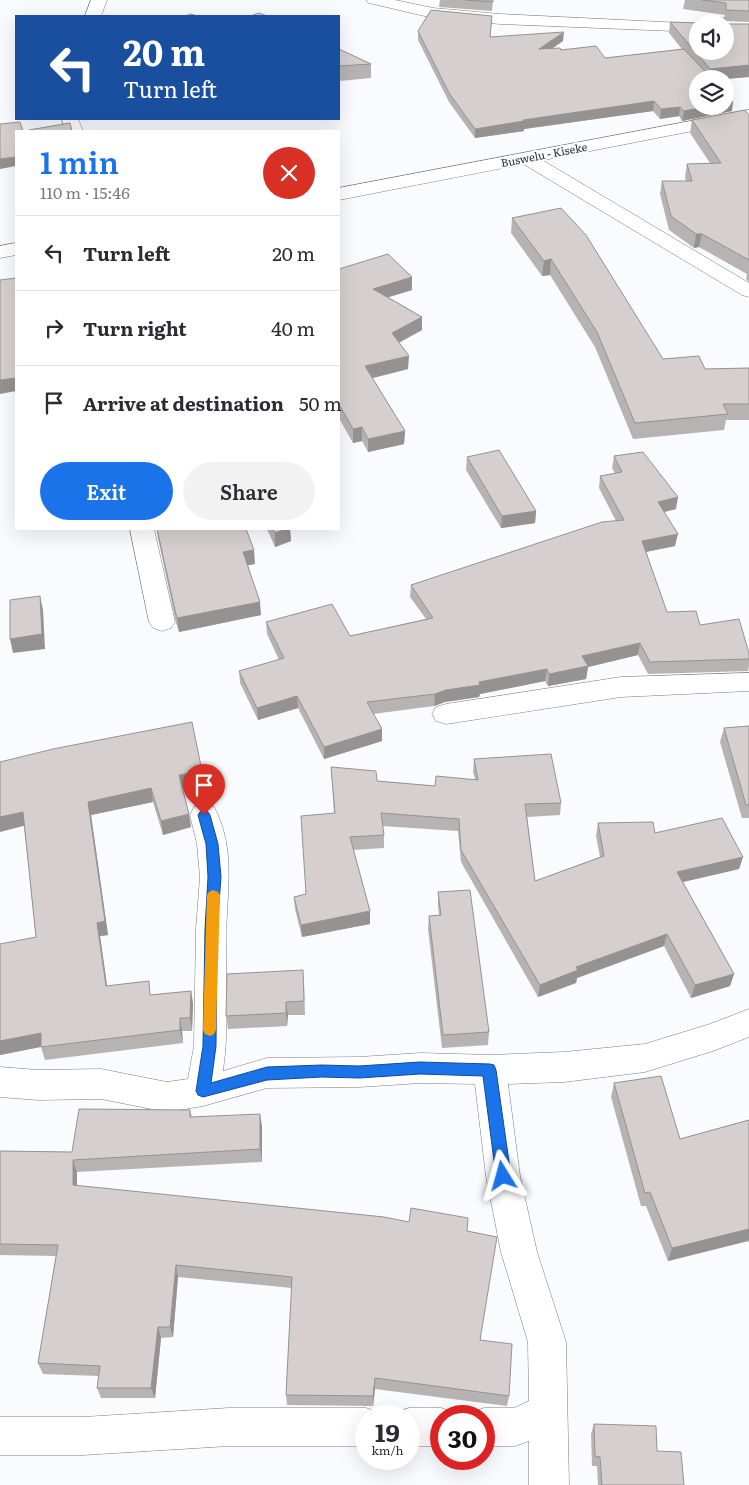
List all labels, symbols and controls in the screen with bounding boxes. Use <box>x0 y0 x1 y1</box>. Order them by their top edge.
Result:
map controls <box>689 15 734 115</box>
button: sound <box>689 15 734 60</box>
text: 20 m <box>123 25 205 77</box>
icon: left <box>40 35 105 100</box>
button: layers <box>689 70 734 115</box>
text: Turn left <box>123 72 217 105</box>
street label: Buswelu - Kiseke <box>499 138 589 170</box>
text: 1 min <box>40 139 119 183</box>
button: close <box>263 147 315 199</box>
text: 110 m · 15:46 <box>40 180 130 204</box>
icon: left <box>40 239 68 267</box>
text: Turn left <box>83 239 170 267</box>
text: 20 m <box>272 239 315 267</box>
icon: right <box>40 314 68 342</box>
text: Turn right <box>83 314 187 342</box>
text: 40 m <box>271 314 315 342</box>
icon: arrive <box>40 389 68 417</box>
text: Arrive at destination <box>83 389 284 417</box>
text: 50 m <box>299 389 342 417</box>
button: Exit <box>40 462 173 520</box>
button: Share <box>183 462 315 520</box>
pin <box>183 764 225 815</box>
icon: arrive <box>190 771 218 799</box>
position arrow <box>476 1149 528 1201</box>
speed limit sign: 30 <box>430 1405 495 1470</box>
text: 19 <box>375 1413 400 1450</box>
text: km/h <box>372 1441 403 1459</box>

